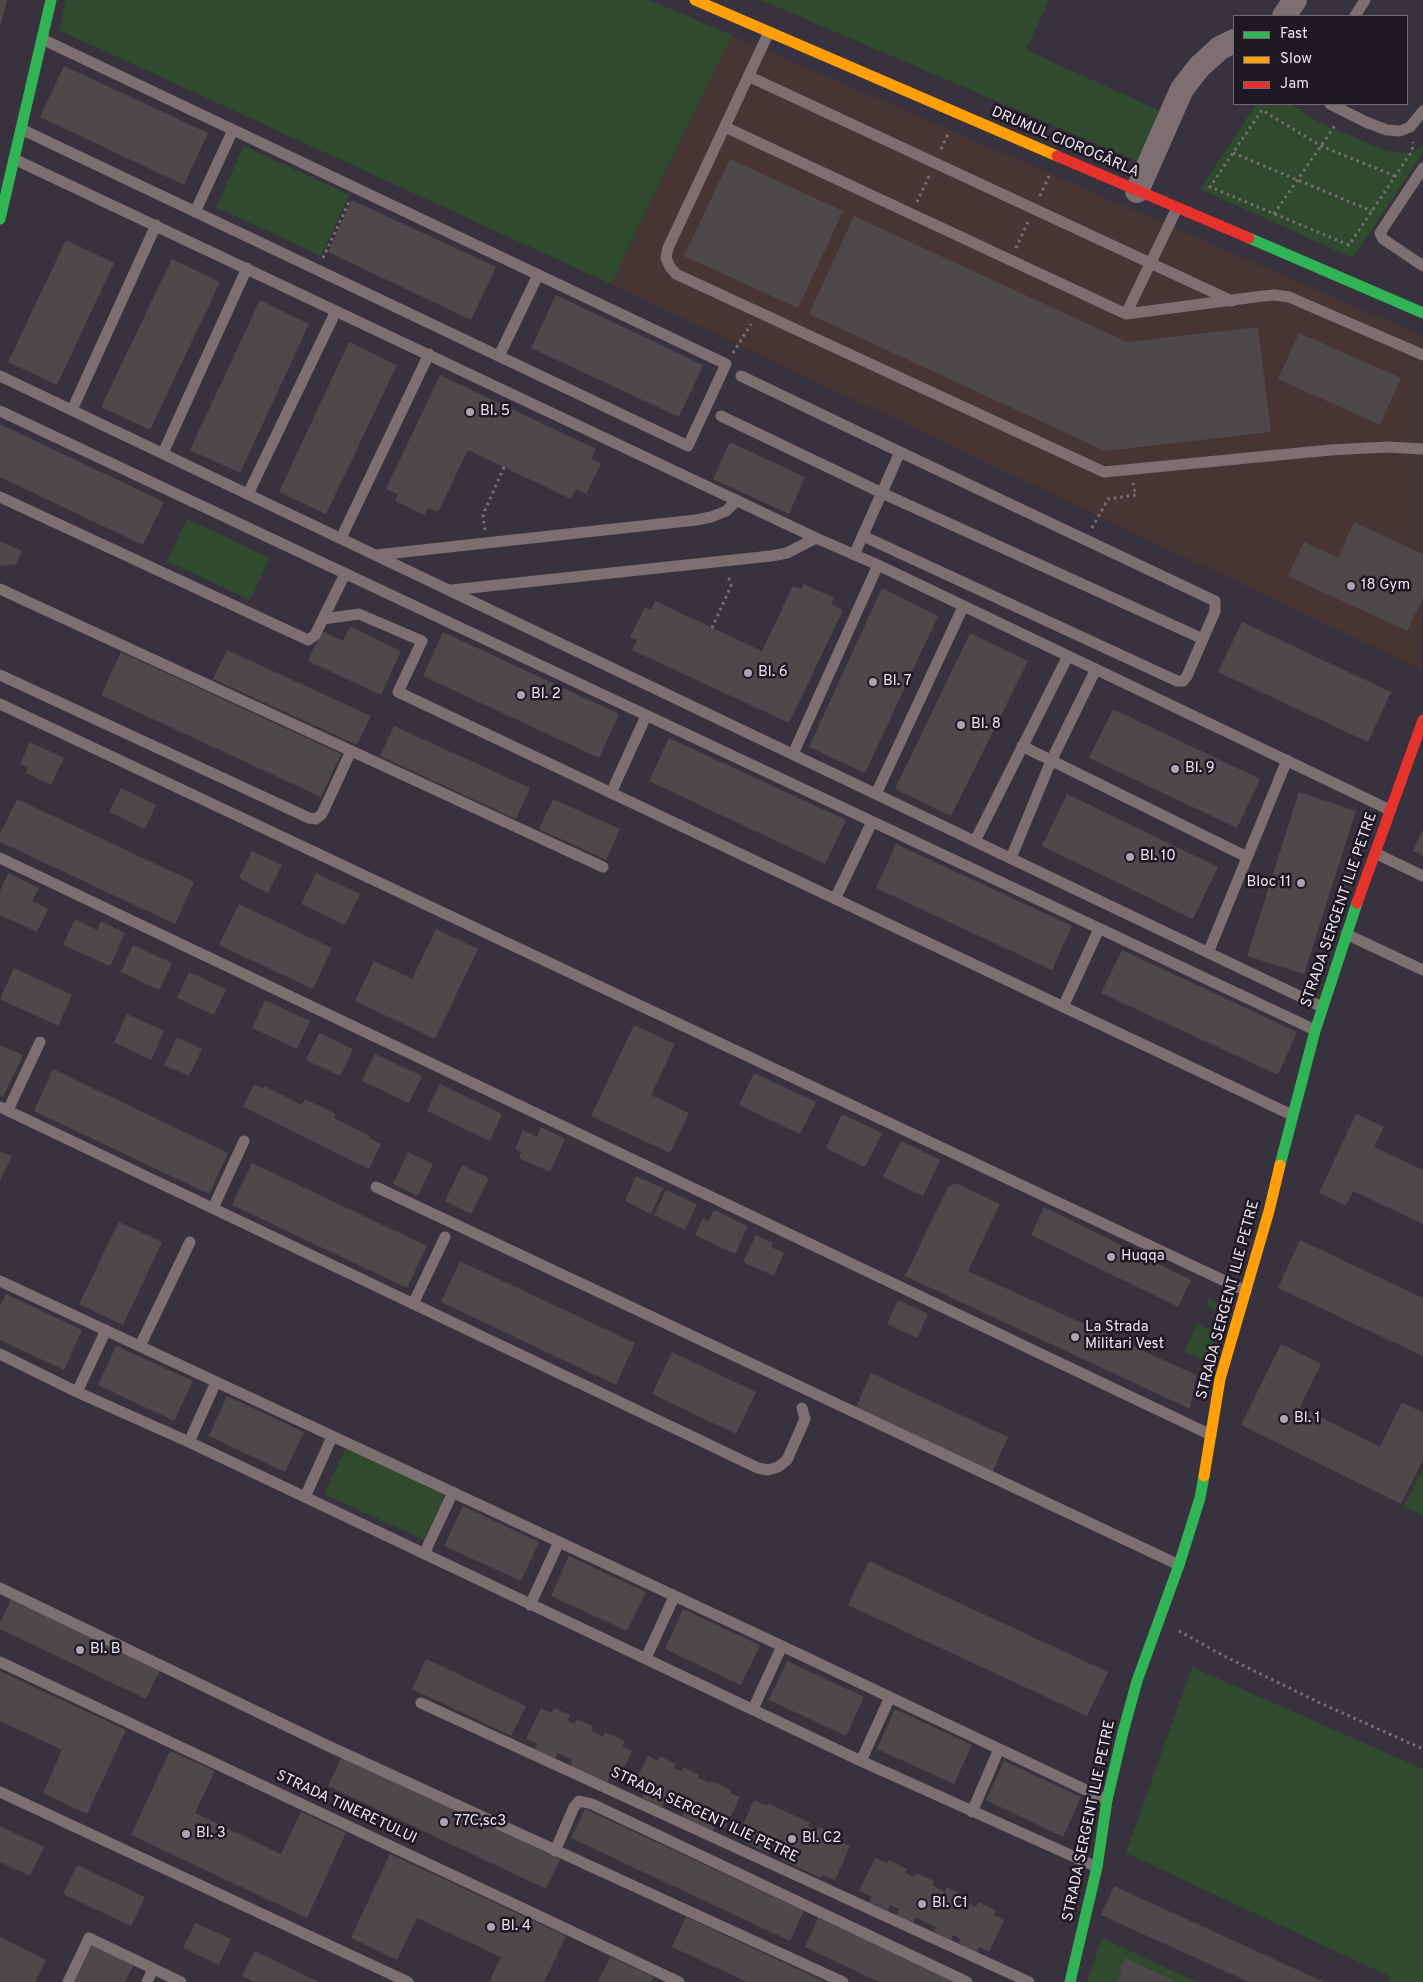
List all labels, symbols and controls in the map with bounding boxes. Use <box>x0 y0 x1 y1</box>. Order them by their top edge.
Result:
legend <box>1233 15 1408 105</box>
text: Fast <box>1280 25 1308 44</box>
text: Slow <box>1280 50 1312 69</box>
text: Jam <box>1280 75 1309 94</box>
street label: DRUMUL CIOROGÂRLA <box>988 104 1142 182</box>
place label: Bl. 5 <box>480 403 510 421</box>
marker: Bl. 5 <box>464 406 476 418</box>
place label: 18 Gym <box>1361 577 1410 595</box>
marker: 18 Gym <box>1345 580 1357 592</box>
place label: Bl. 6 <box>758 664 788 682</box>
marker: Bl. 6 <box>742 667 754 679</box>
place label: Bl. 7 <box>883 673 911 691</box>
marker: Bl. 7 <box>867 676 879 688</box>
place label: Bl. 2 <box>531 686 561 704</box>
marker: Bl. 2 <box>515 689 527 701</box>
place label: Bl. 8 <box>971 716 1001 734</box>
marker: Bl. 8 <box>955 719 967 731</box>
place label: Bl. 9 <box>1185 760 1215 778</box>
marker: Bl. 9 <box>1169 763 1181 775</box>
street label: STRADA SERGENT ILIE PETRE <box>1298 810 1382 1010</box>
place label: Bl. 10 <box>1140 848 1176 866</box>
marker: Bl. 10 <box>1124 851 1136 863</box>
place label: Bloc 11 <box>1246 874 1291 892</box>
marker: Bloc 11 <box>1295 877 1307 889</box>
street label: STRADA SERGENT ILIE PETRE <box>1194 1199 1264 1401</box>
place label: Huqqa <box>1121 1248 1165 1266</box>
marker: Huqqa <box>1105 1251 1117 1263</box>
place label: La Strada Militari Vest <box>1085 1319 1164 1354</box>
marker: La Strada Militari Vest <box>1069 1331 1081 1343</box>
place label: Bl. 1 <box>1294 1410 1320 1428</box>
marker: Bl. 1 <box>1278 1413 1290 1425</box>
place label: Bl. B <box>90 1641 121 1659</box>
marker: Bl. B <box>74 1644 86 1656</box>
street label: STRADA SERGENT ILIE PETRE <box>1060 1719 1120 1923</box>
street label: STRADA SERGENT ILIE PETRE <box>607 1764 801 1868</box>
street label: STRADA TINERETULUI <box>273 1767 419 1849</box>
place label: 77C,sc3 <box>454 1813 506 1831</box>
marker: 77C,sc3 <box>438 1816 450 1828</box>
place label: Bl. 3 <box>196 1825 226 1843</box>
marker: Bl. 3 <box>180 1828 192 1840</box>
place label: Bl. C2 <box>802 1830 842 1848</box>
marker: Bl. C2 <box>786 1833 798 1845</box>
place label: Bl. C1 <box>932 1895 968 1913</box>
marker: Bl. C1 <box>916 1898 928 1910</box>
place label: Bl. 4 <box>501 1918 531 1936</box>
marker: Bl. 4 <box>485 1921 497 1933</box>

